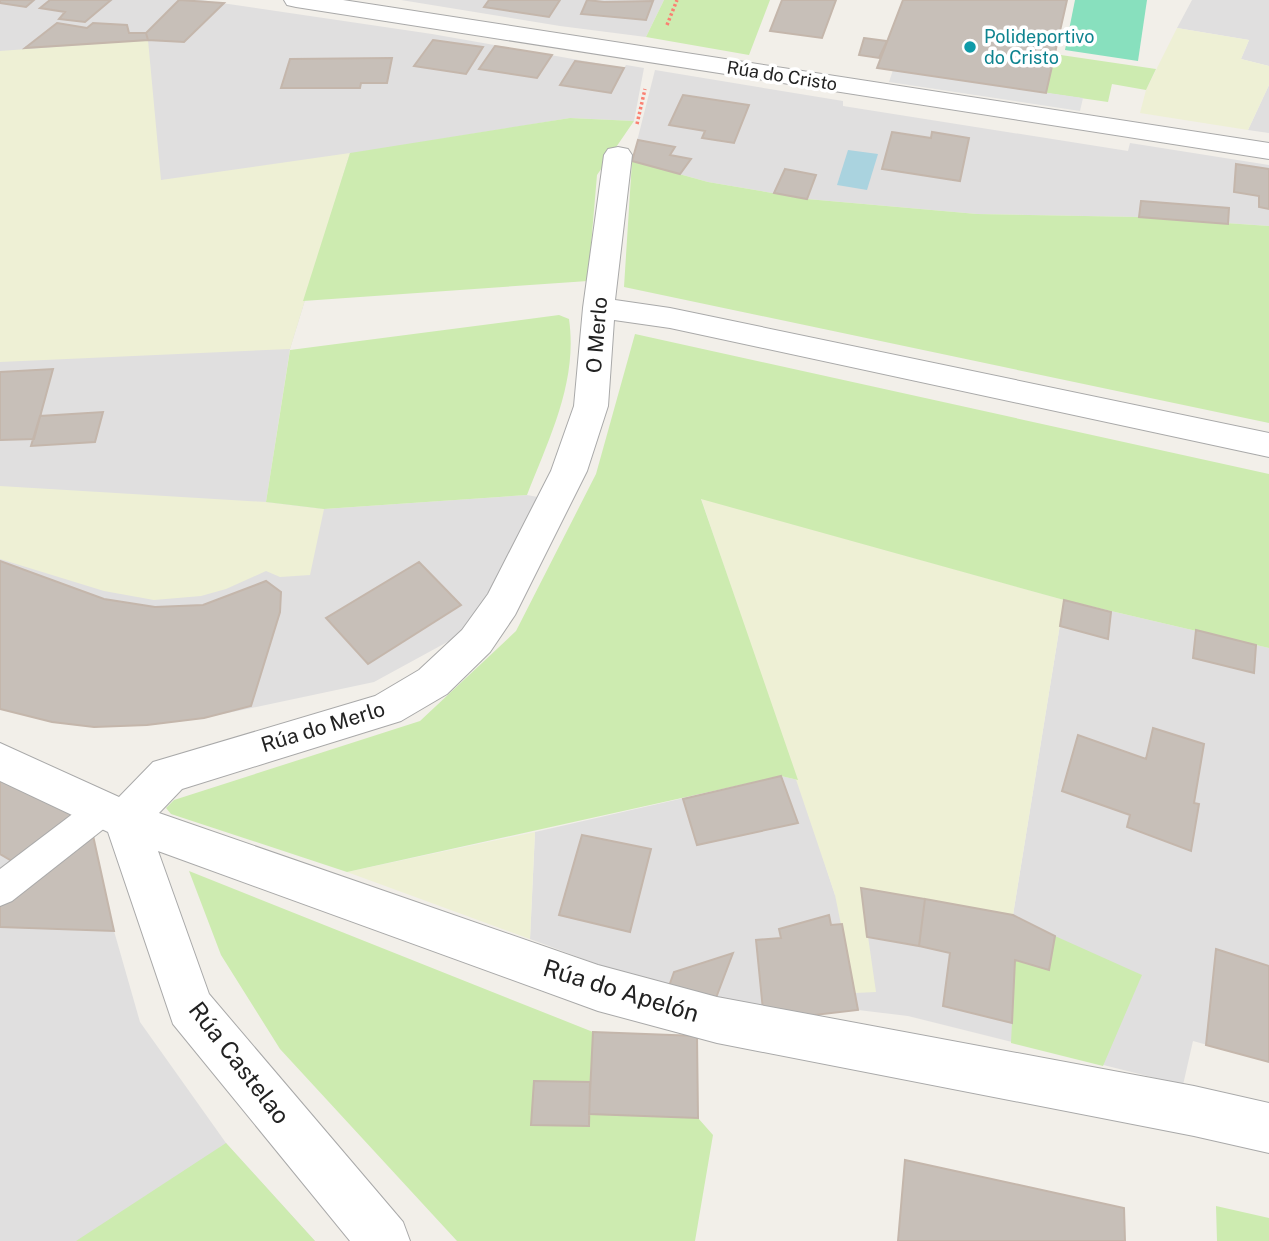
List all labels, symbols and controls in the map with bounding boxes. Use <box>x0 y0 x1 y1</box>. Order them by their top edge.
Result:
place label: Polideportivo do Cristo <box>984 26 1094 68</box>
marker: Polideportivo do Cristo <box>962 39 978 55</box>
street label: Rúa do Cristo <box>725 56 839 95</box>
street label: O Merlo <box>581 296 612 374</box>
street label: Rúa do Merlo <box>258 696 388 757</box>
street label: Rúa do Apelón <box>540 953 703 1027</box>
street label: Rúa Castelao <box>183 996 296 1129</box>

